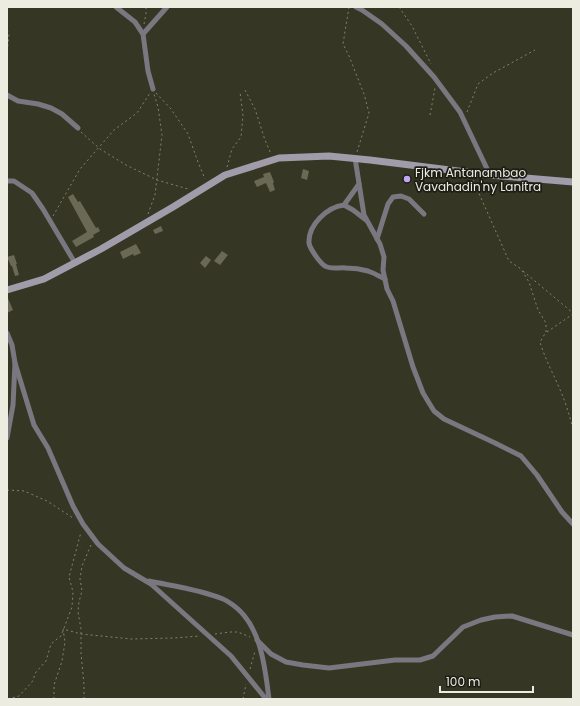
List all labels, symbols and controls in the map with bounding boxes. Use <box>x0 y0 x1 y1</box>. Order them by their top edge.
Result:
place label: Fjkm Antanambao Vavahadin'ny Lanitra <box>415 164 541 195</box>
marker: Fjkm Antanambao Vavahadin'ny Lanitra <box>402 174 412 184</box>
scale bar <box>440 668 533 694</box>
text: 100 m <box>446 673 480 690</box>

